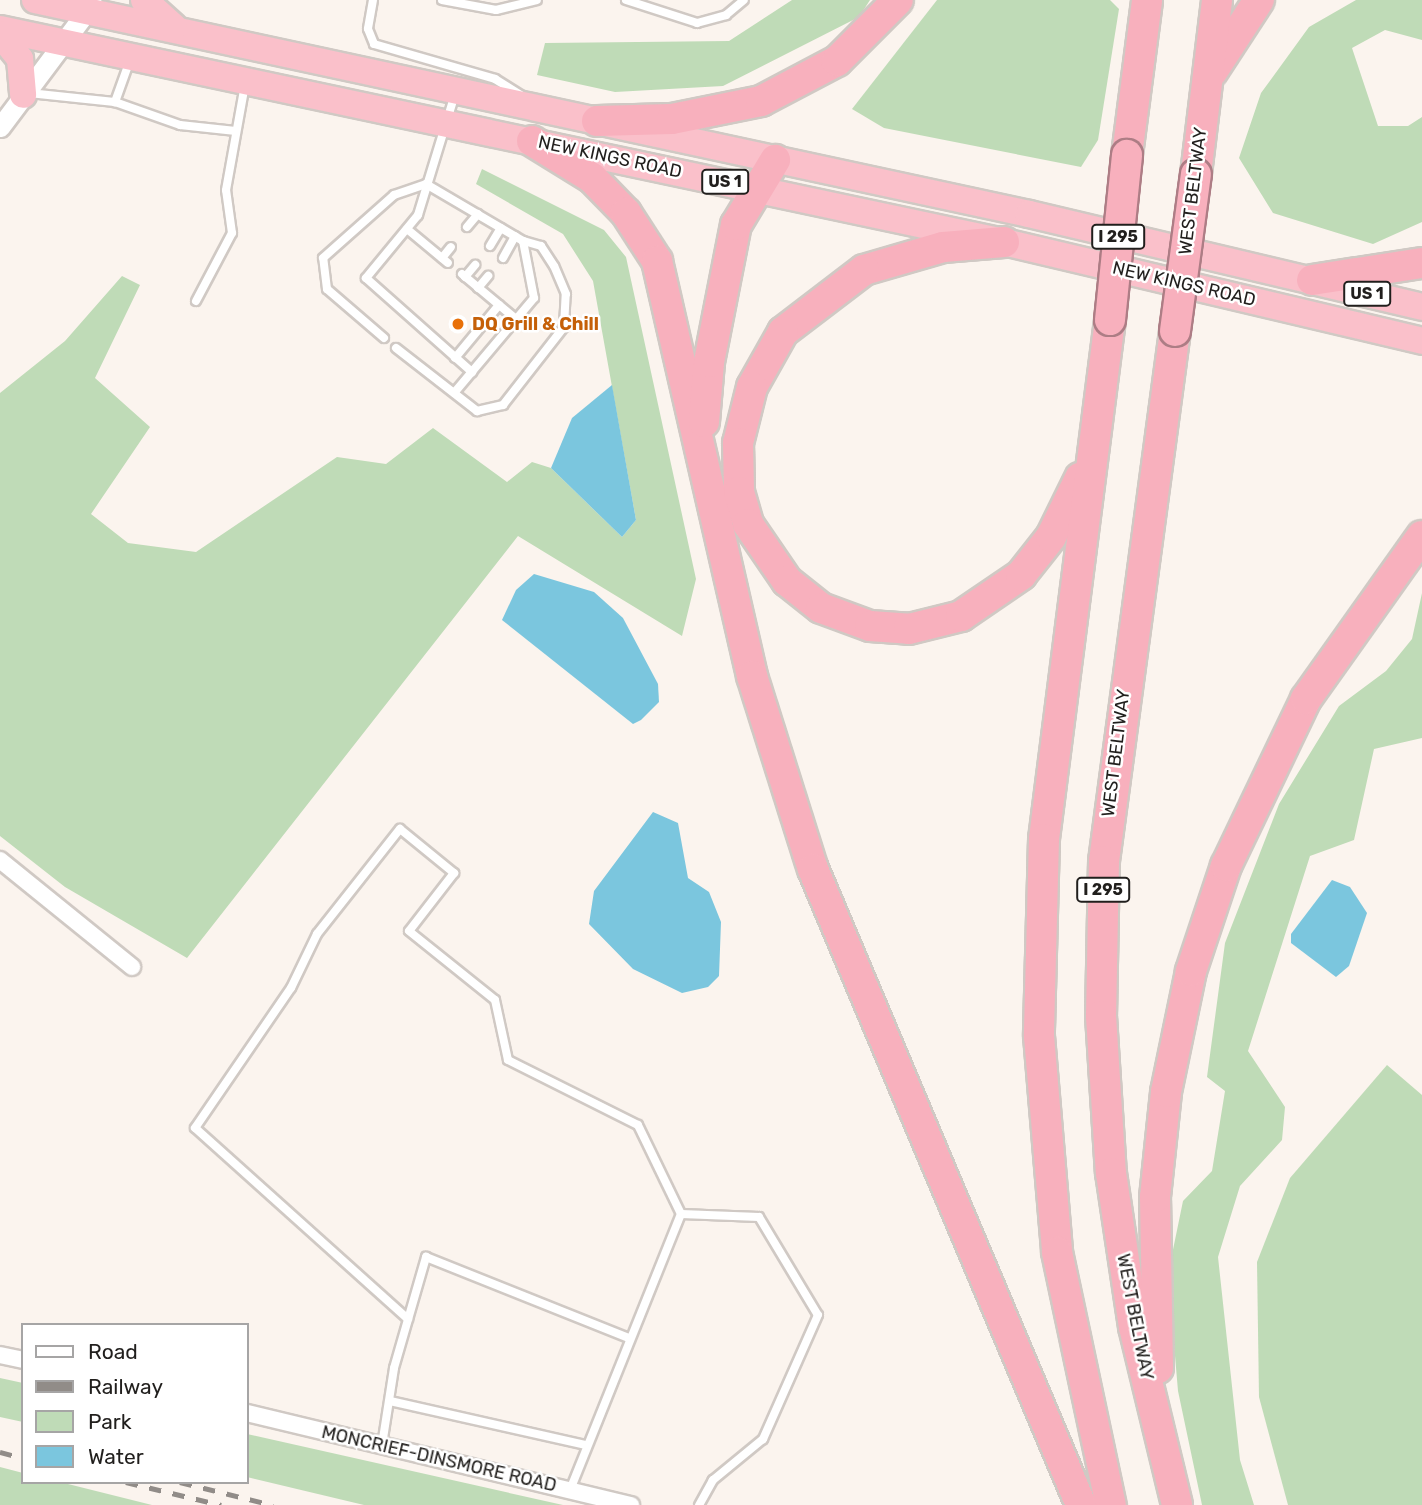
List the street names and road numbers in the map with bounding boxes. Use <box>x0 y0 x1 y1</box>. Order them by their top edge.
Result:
street label: WEST BELTWAY <box>1174 126 1212 256</box>
street label: NEW KINGS ROAD <box>536 131 684 183</box>
road number: US 1 <box>700 170 750 194</box>
road number: I 295 <box>1090 224 1146 249</box>
street label: NEW KINGS ROAD <box>1110 257 1258 311</box>
road number: US 1 <box>1342 282 1392 306</box>
street label: WEST BELTWAY <box>1097 688 1135 818</box>
road number: I 295 <box>1075 877 1131 902</box>
street label: WEST BELTWAY <box>1112 1252 1158 1382</box>
street label: MONCRIEF-DINSMORE ROAD <box>320 1421 558 1497</box>

